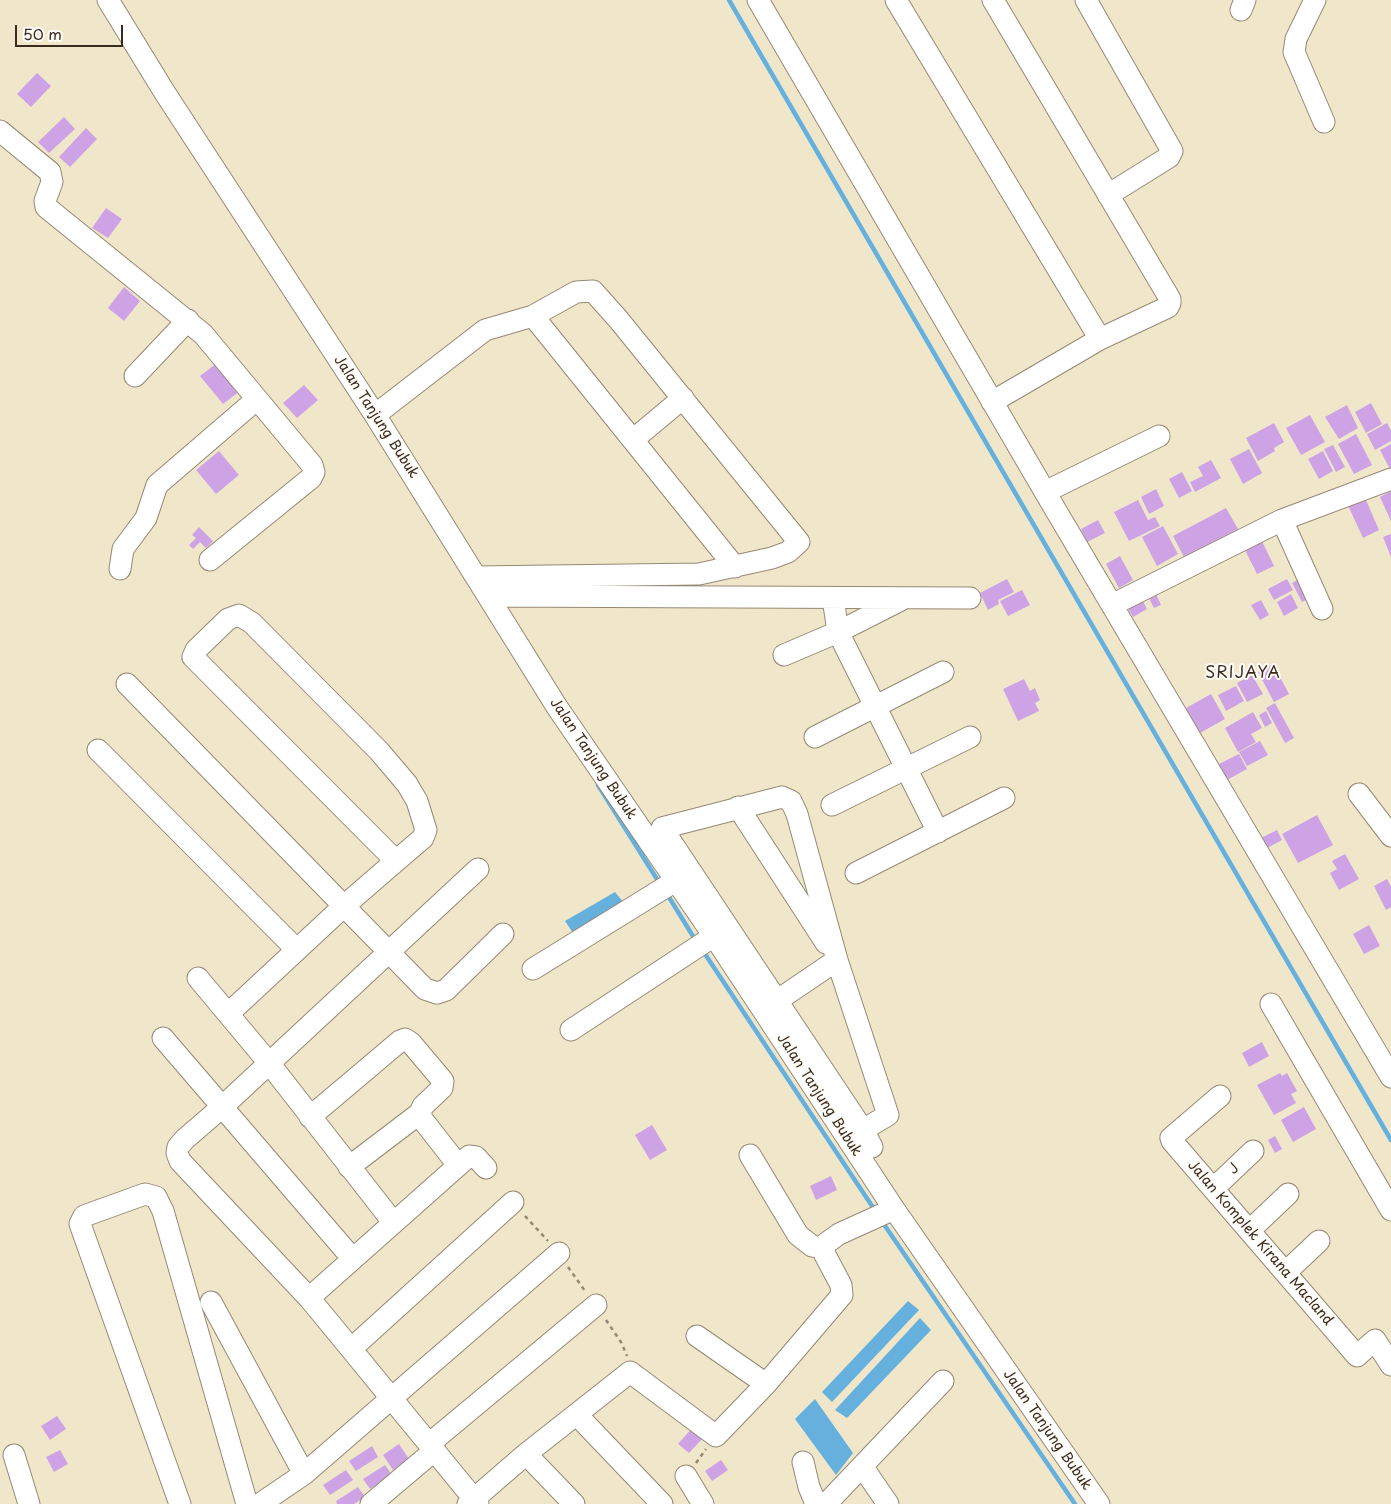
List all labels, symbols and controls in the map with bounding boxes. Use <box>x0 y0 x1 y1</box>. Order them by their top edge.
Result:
scale bar <box>18 15 125 47</box>
text: 50 m <box>23 22 62 45</box>
street label: Jalan Tanjung Bubuk <box>330 353 422 481</box>
district label: SRIJAYA <box>1205 664 1281 684</box>
street label: Jalan Tanjung Bubuk <box>546 695 640 823</box>
street label: Jalan Tanjung Bubuk <box>773 1031 865 1159</box>
street label: Jalan Komplek Kirana Macland <box>1184 1157 1336 1329</box>
street label: J <box>1225 1160 1243 1178</box>
street label: Jalan Tanjung Bubuk <box>999 1367 1095 1493</box>

